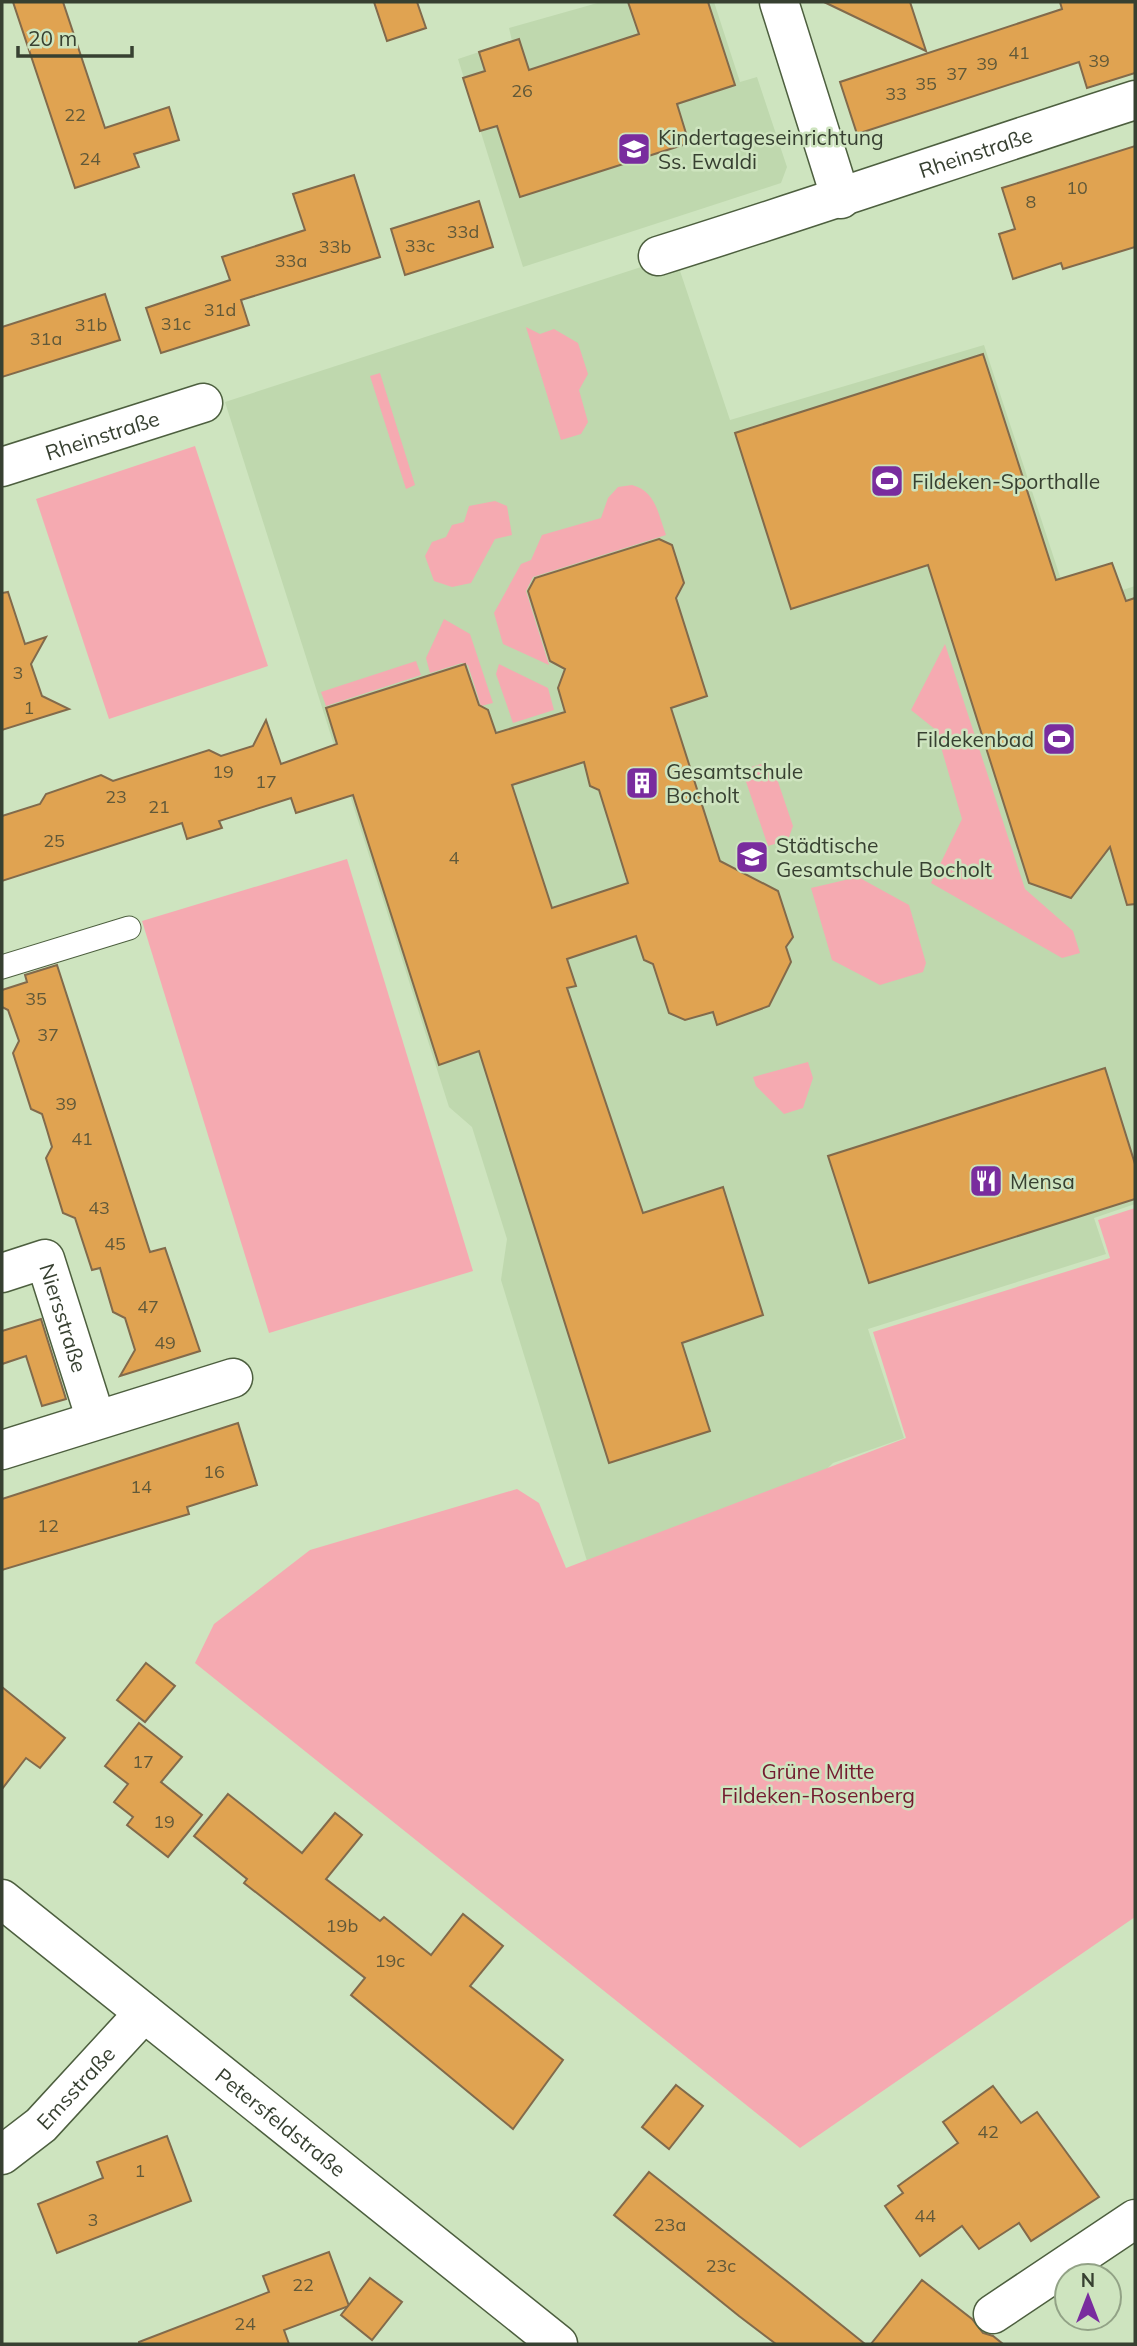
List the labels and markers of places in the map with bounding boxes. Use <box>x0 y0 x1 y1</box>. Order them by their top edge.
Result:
place label: Kindertageseinrichtung Ss. Ewaldi <box>658 124 884 174</box>
school or university icon: Kindertageseinrichtung Ss. Ewaldi <box>615 130 653 168</box>
sports icon: Fildeken-Sporthalle <box>868 462 906 500</box>
place label: Fildeken-Sporthalle <box>912 468 1100 494</box>
sports icon: Fildekenbad <box>1040 720 1078 758</box>
place label: Fildekenbad <box>916 726 1034 752</box>
place label: Gesamtschule Bocholt <box>666 758 803 808</box>
building icon: Gesamtschule Bocholt <box>623 764 661 802</box>
place label: Städtische Gesamtschule Bocholt <box>776 832 992 882</box>
school or university icon: Städtische Gesamtschule Bocholt <box>733 838 771 876</box>
restaurant icon: Mensa <box>967 1162 1005 1200</box>
place label: Mensa <box>1010 1168 1075 1194</box>

